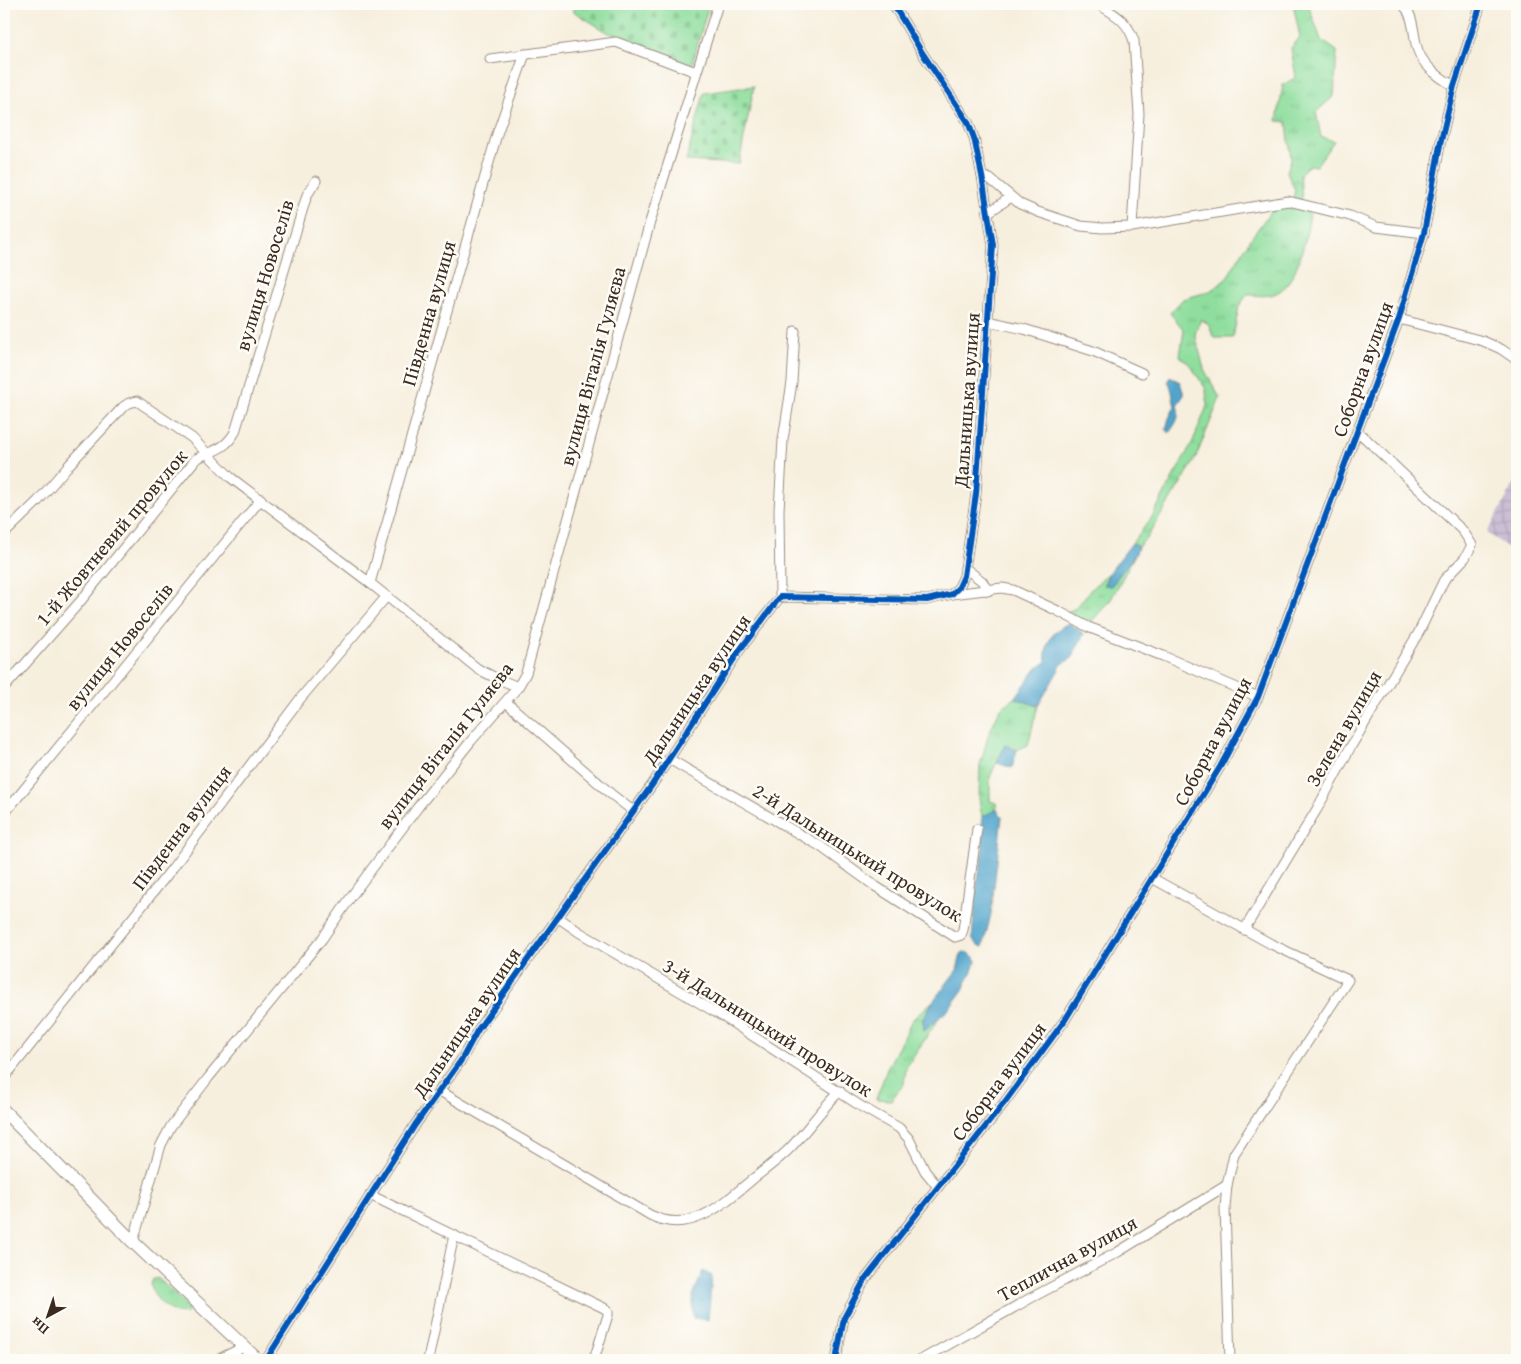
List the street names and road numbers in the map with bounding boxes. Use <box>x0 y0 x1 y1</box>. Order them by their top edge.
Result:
street label: вулиця Новоселів <box>227 196 301 354</box>
street label: Південна вулиця <box>393 237 463 389</box>
street label: вулиця Віталія Гуляєва <box>551 263 633 469</box>
street label: Соборна вулиця <box>1324 297 1400 441</box>
street label: Дальницька вулиця <box>945 311 987 490</box>
street label: 1-й Жовтневий провулок <box>28 442 194 632</box>
street label: вулиця Новоселів <box>58 576 180 716</box>
street label: Дальницька вулиця <box>634 608 757 771</box>
street label: вулиця Віталія Гуляєва <box>370 655 520 835</box>
street label: Зелена вулиця <box>1298 664 1388 792</box>
street label: Соборна вулиця <box>1166 671 1258 811</box>
street label: Південна вулиця <box>124 758 238 896</box>
street label: 2-й Дальницький провулок <box>748 775 969 929</box>
street label: Дальницька вулиця <box>404 941 527 1104</box>
street label: 3-й Дальницький провулок <box>658 950 879 1104</box>
street label: Соборна вулиця <box>944 1015 1052 1147</box>
street label: Теплична вулиця <box>992 1208 1142 1308</box>

